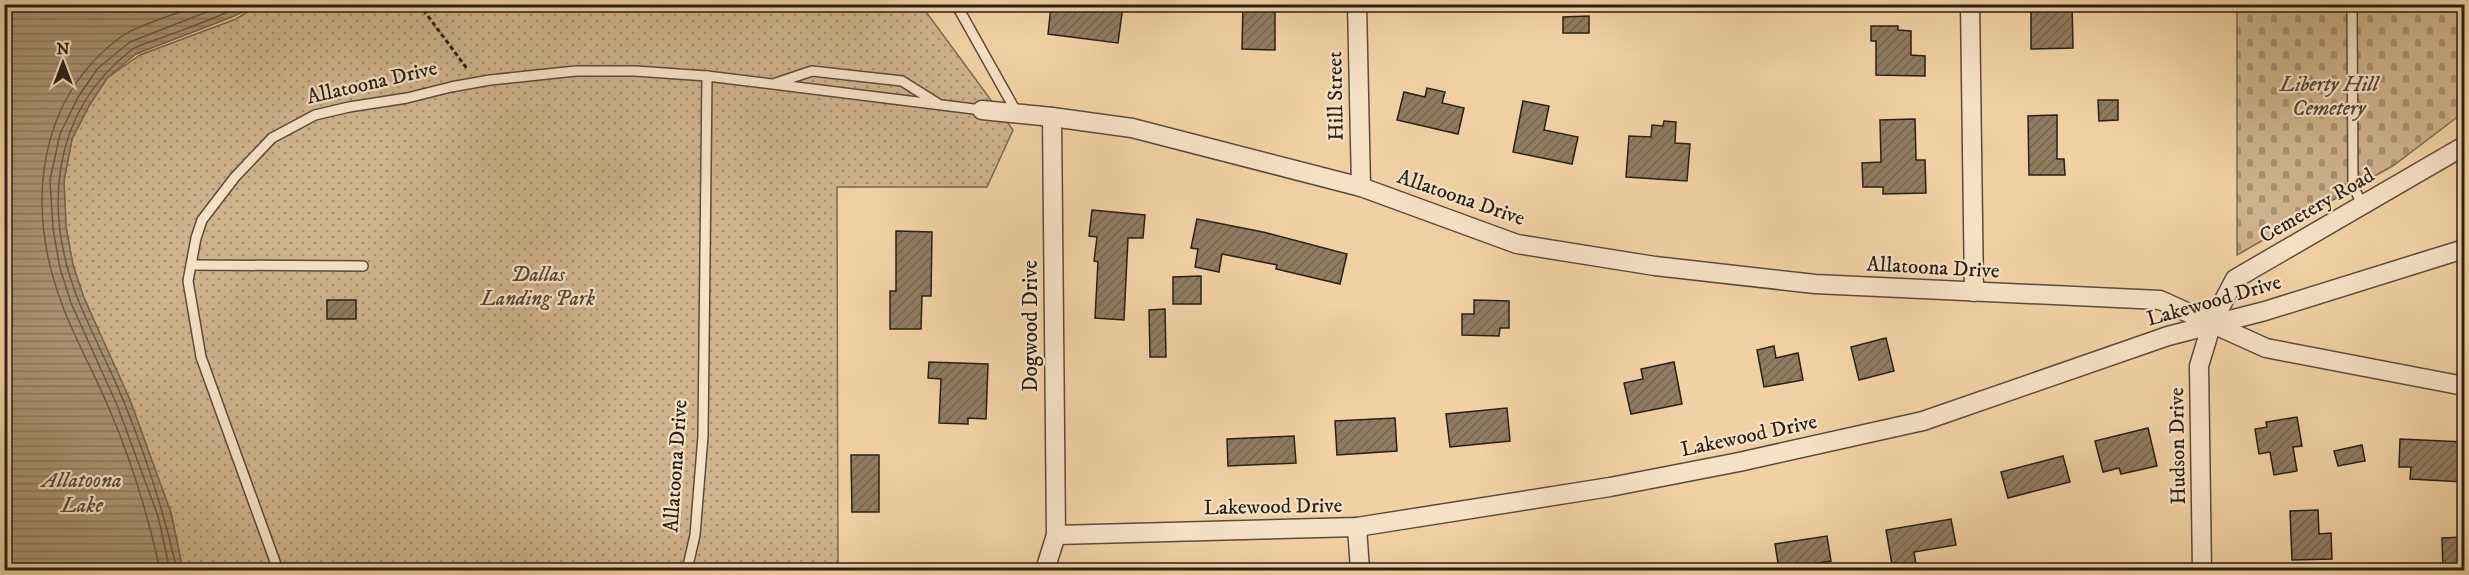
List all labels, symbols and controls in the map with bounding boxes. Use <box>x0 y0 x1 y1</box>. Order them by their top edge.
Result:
north arrow <box>33 33 93 93</box>
text: N <box>56 39 70 59</box>
street label: Hill Street <box>1322 51 1350 141</box>
street label: Allatoona Drive <box>304 55 440 111</box>
park label: Liberty Hill Cemetery <box>2279 72 2381 122</box>
street label: Cemetery Road <box>2255 162 2379 249</box>
street label: Allatoona Drive <box>1394 164 1528 232</box>
street label: Allatoona Drive <box>1866 252 2000 284</box>
street label: Dogwood Drive <box>1018 260 1044 392</box>
park label: Dallas Landing Park <box>480 262 595 312</box>
street label: Lakewood Drive <box>2144 269 2284 333</box>
street label: Hudson Drive <box>2164 387 2192 505</box>
street label: Allatoona Drive <box>658 398 694 533</box>
street label: Lakewood Drive <box>1679 409 1820 463</box>
water label: Allatoona Lake <box>39 467 122 519</box>
street label: Lakewood Drive <box>1204 493 1343 521</box>

